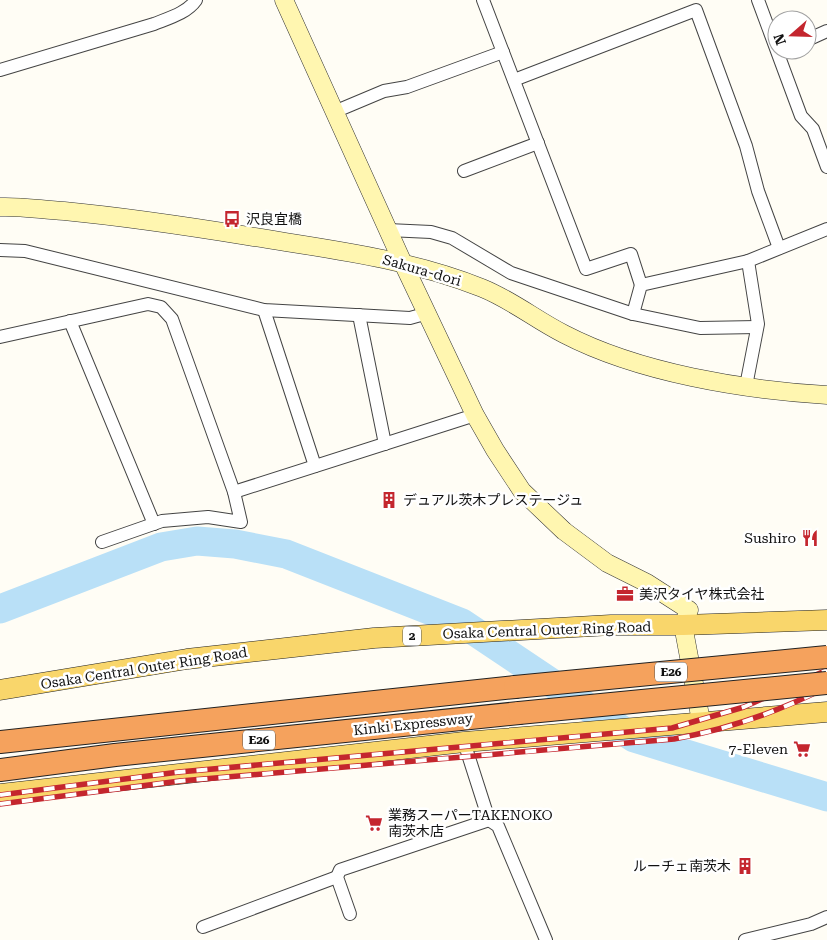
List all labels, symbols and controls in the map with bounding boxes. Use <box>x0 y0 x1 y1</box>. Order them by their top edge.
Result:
north arrow <box>767 10 817 60</box>
text: N <box>770 31 789 47</box>
bus stop icon: 沢良宜橋 <box>222 209 242 229</box>
place label: 沢良宜橋 <box>246 211 302 227</box>
street label: Sakura-dori <box>381 251 464 289</box>
building icon: デュアル茨木プレステージュ <box>379 490 399 510</box>
place label: デュアル茨木プレステージュ <box>403 492 583 508</box>
restaurant icon: Sushiro <box>800 528 820 548</box>
place label: Sushiro <box>744 530 796 546</box>
office icon: 美沢タイヤ株式会社 <box>615 584 635 604</box>
place label: 美沢タイヤ株式会社 <box>639 586 765 602</box>
street label: Osaka Central Outer Ring Road <box>442 618 652 642</box>
road number: 2 <box>403 626 421 646</box>
street label: Osaka Central Outer Ring Road <box>40 644 248 692</box>
road number: E26 <box>655 662 687 682</box>
street label: Kinki Expressway <box>353 710 474 738</box>
road number: E26 <box>243 730 275 750</box>
supermarket icon: 7-Eleven <box>792 739 812 759</box>
place label: 7-Eleven <box>729 741 788 757</box>
place label: 業務スーパーTAKENOKO 南茨木店 <box>388 807 553 839</box>
supermarket icon: 業務スーパーTAKENOKO 南茨木店 <box>364 813 384 833</box>
building icon: ルーチェ南茨木 <box>735 856 755 876</box>
place label: ルーチェ南茨木 <box>633 858 731 874</box>

